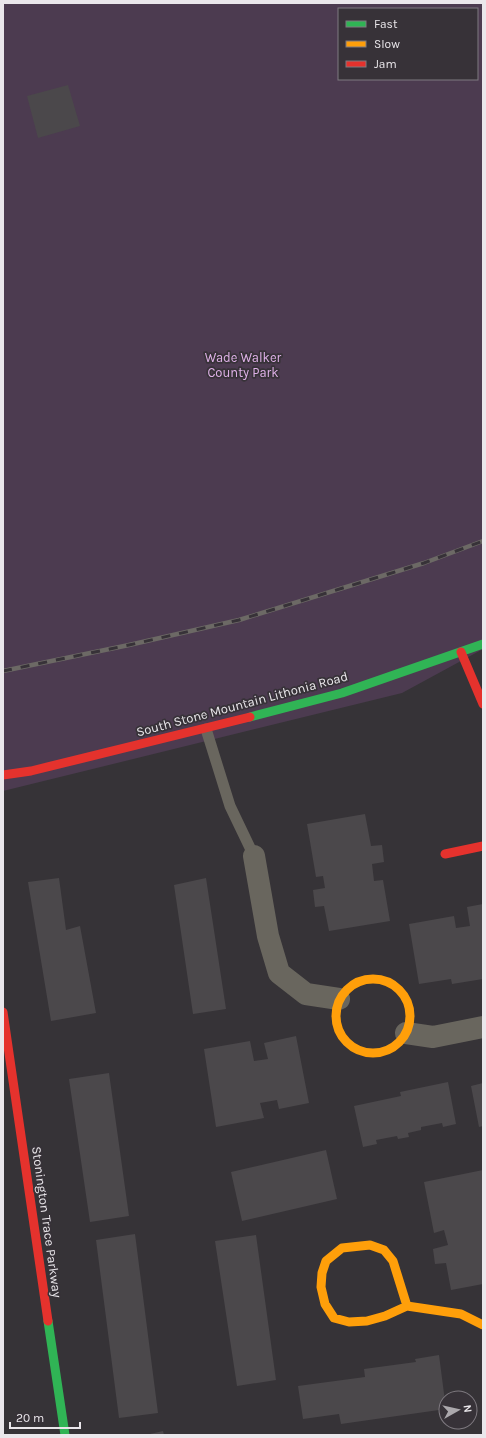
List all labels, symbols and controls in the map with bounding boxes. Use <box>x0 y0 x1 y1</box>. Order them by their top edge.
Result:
legend <box>338 8 478 80</box>
text: Fast <box>374 17 398 31</box>
text: Slow <box>374 37 400 51</box>
text: Jam <box>374 57 397 71</box>
park label: Wade Walker County Park <box>205 350 282 380</box>
street label: South Stone Mountain Lithonia Road <box>135 668 349 740</box>
street label: Stonington Trace Parkway <box>29 1145 65 1299</box>
north arrow <box>438 1390 478 1430</box>
scale bar <box>10 1404 80 1430</box>
text: N <box>460 1404 474 1413</box>
text: 20 m <box>16 1411 44 1425</box>

